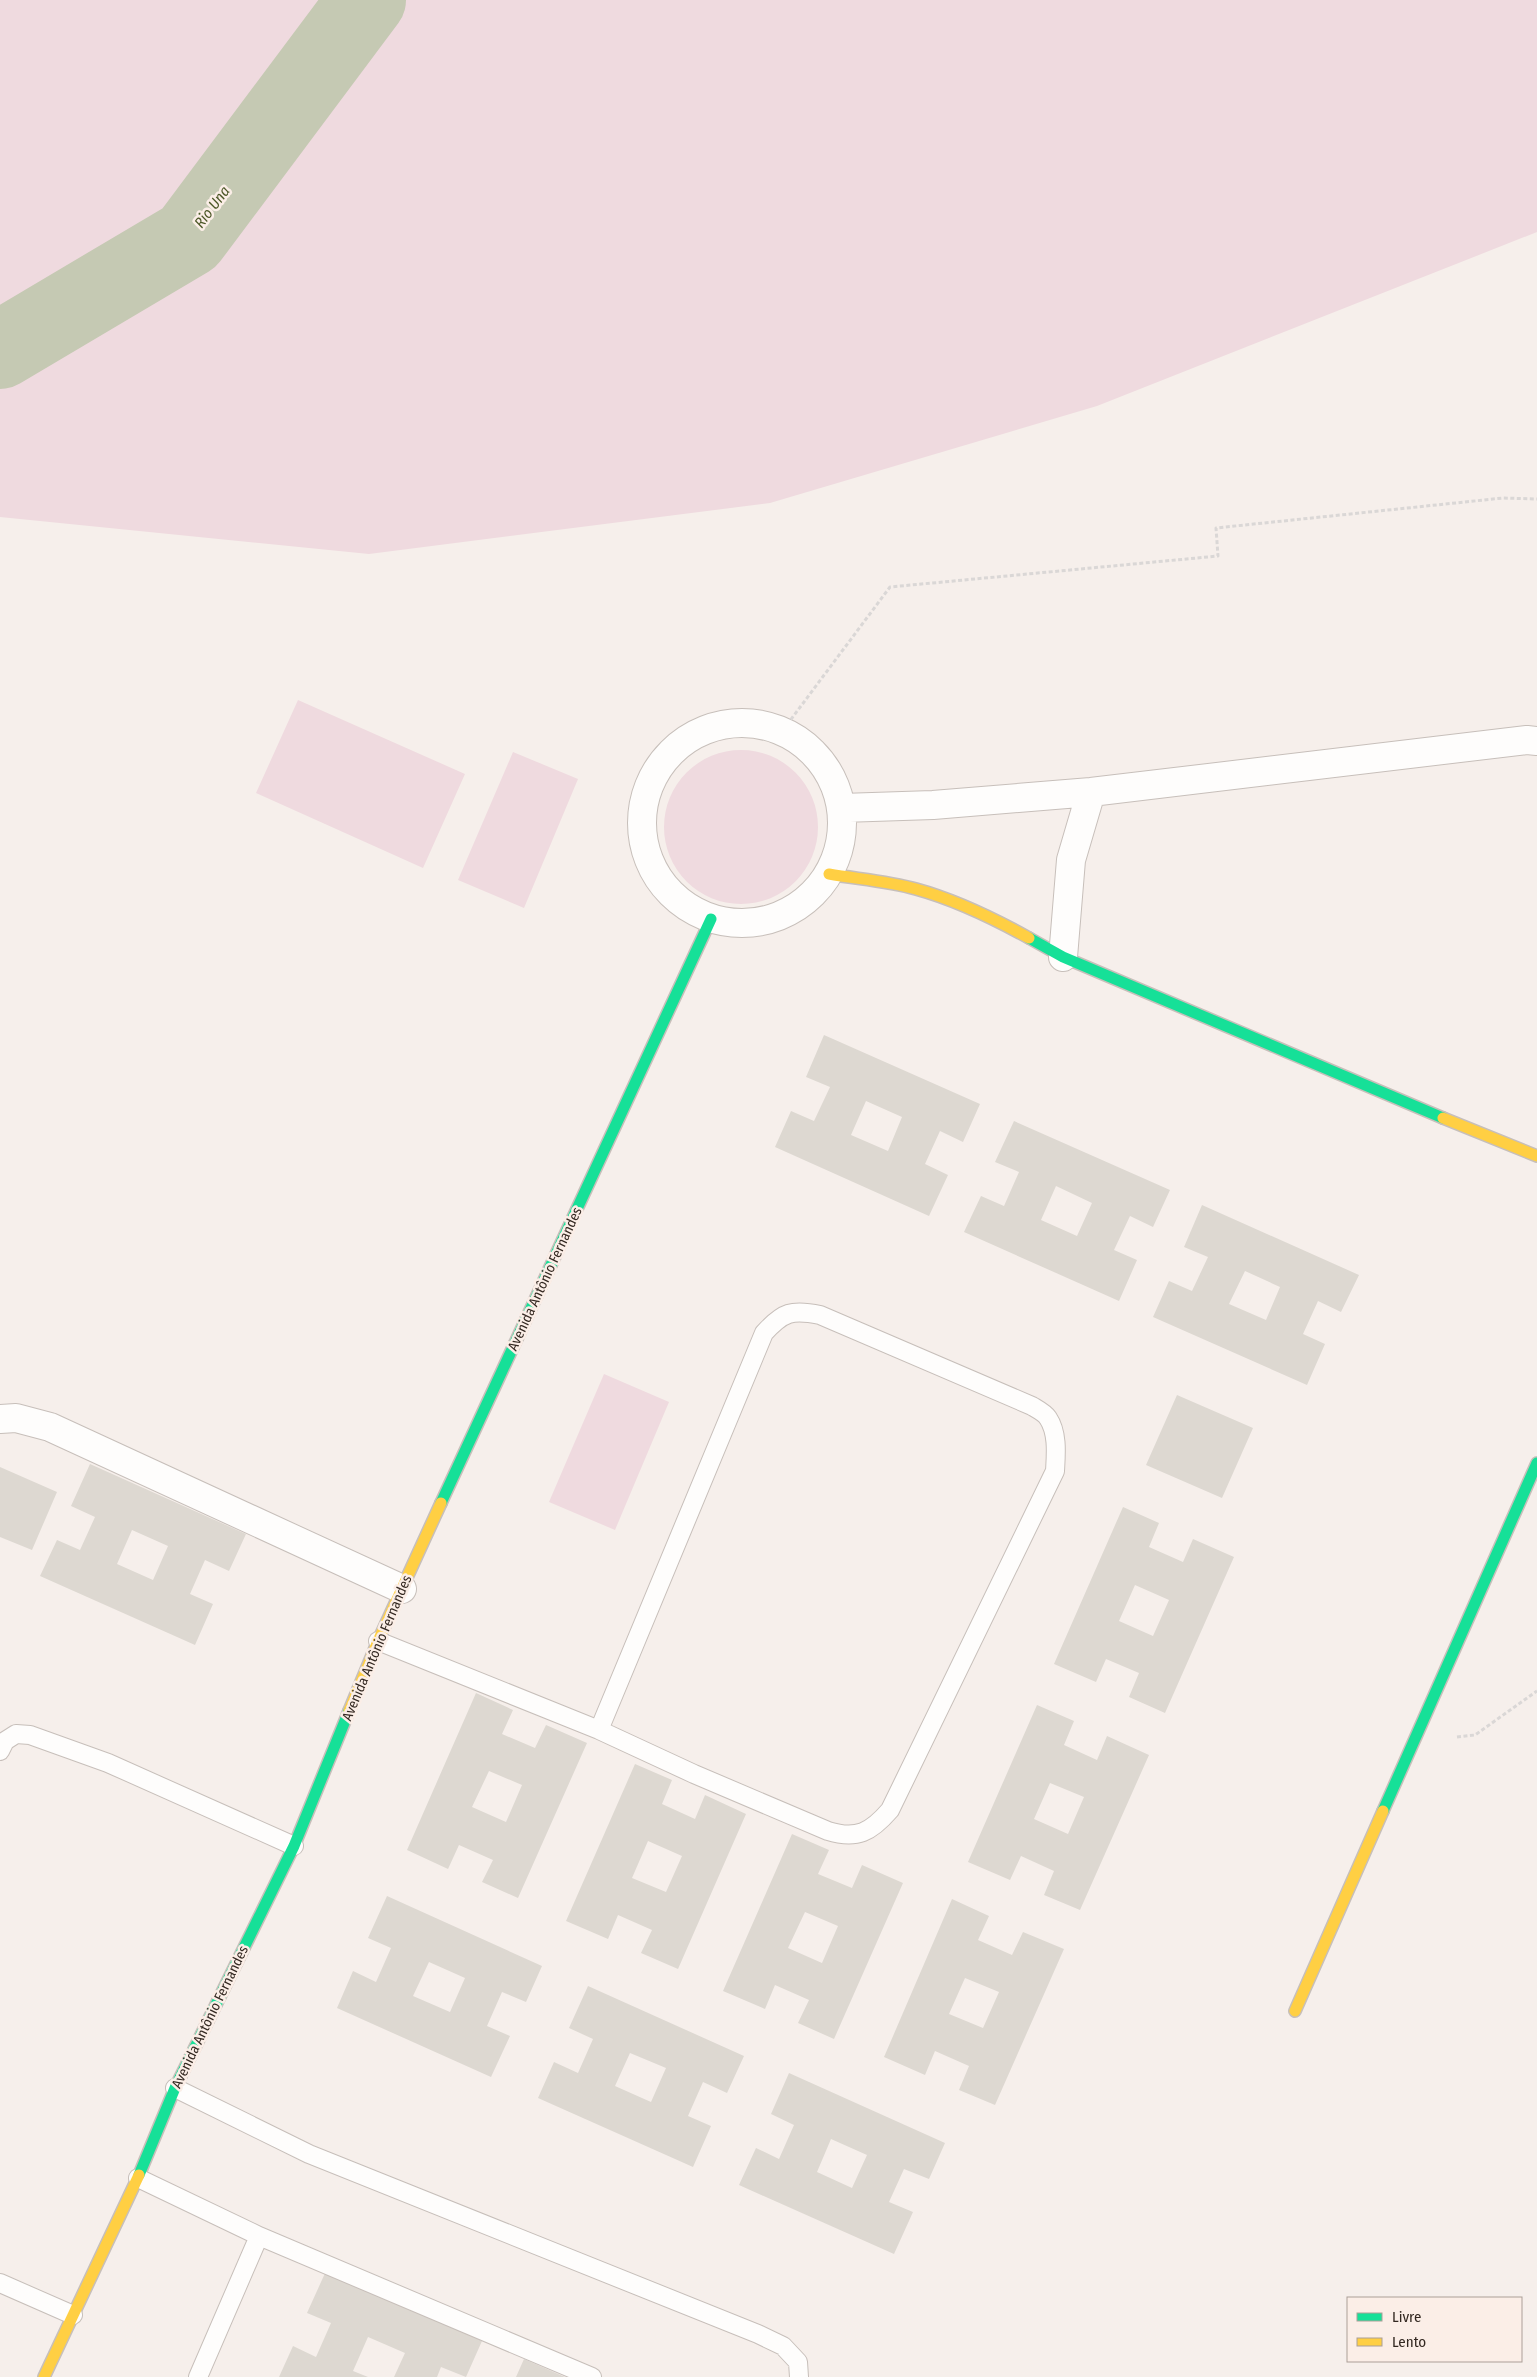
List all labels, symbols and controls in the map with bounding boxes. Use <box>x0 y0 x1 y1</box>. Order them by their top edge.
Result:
water label: Rio Una <box>190 182 234 231</box>
street label: Avenida Antônio Fernandes <box>504 1204 586 1354</box>
street label: Avenida Antônio Fernandes <box>339 1573 415 1723</box>
street label: Avenida Antônio Fernandes <box>168 1943 252 2091</box>
legend <box>1347 2297 1522 2362</box>
text: Livre <box>1392 2308 1421 2326</box>
text: Lento <box>1392 2333 1426 2351</box>

